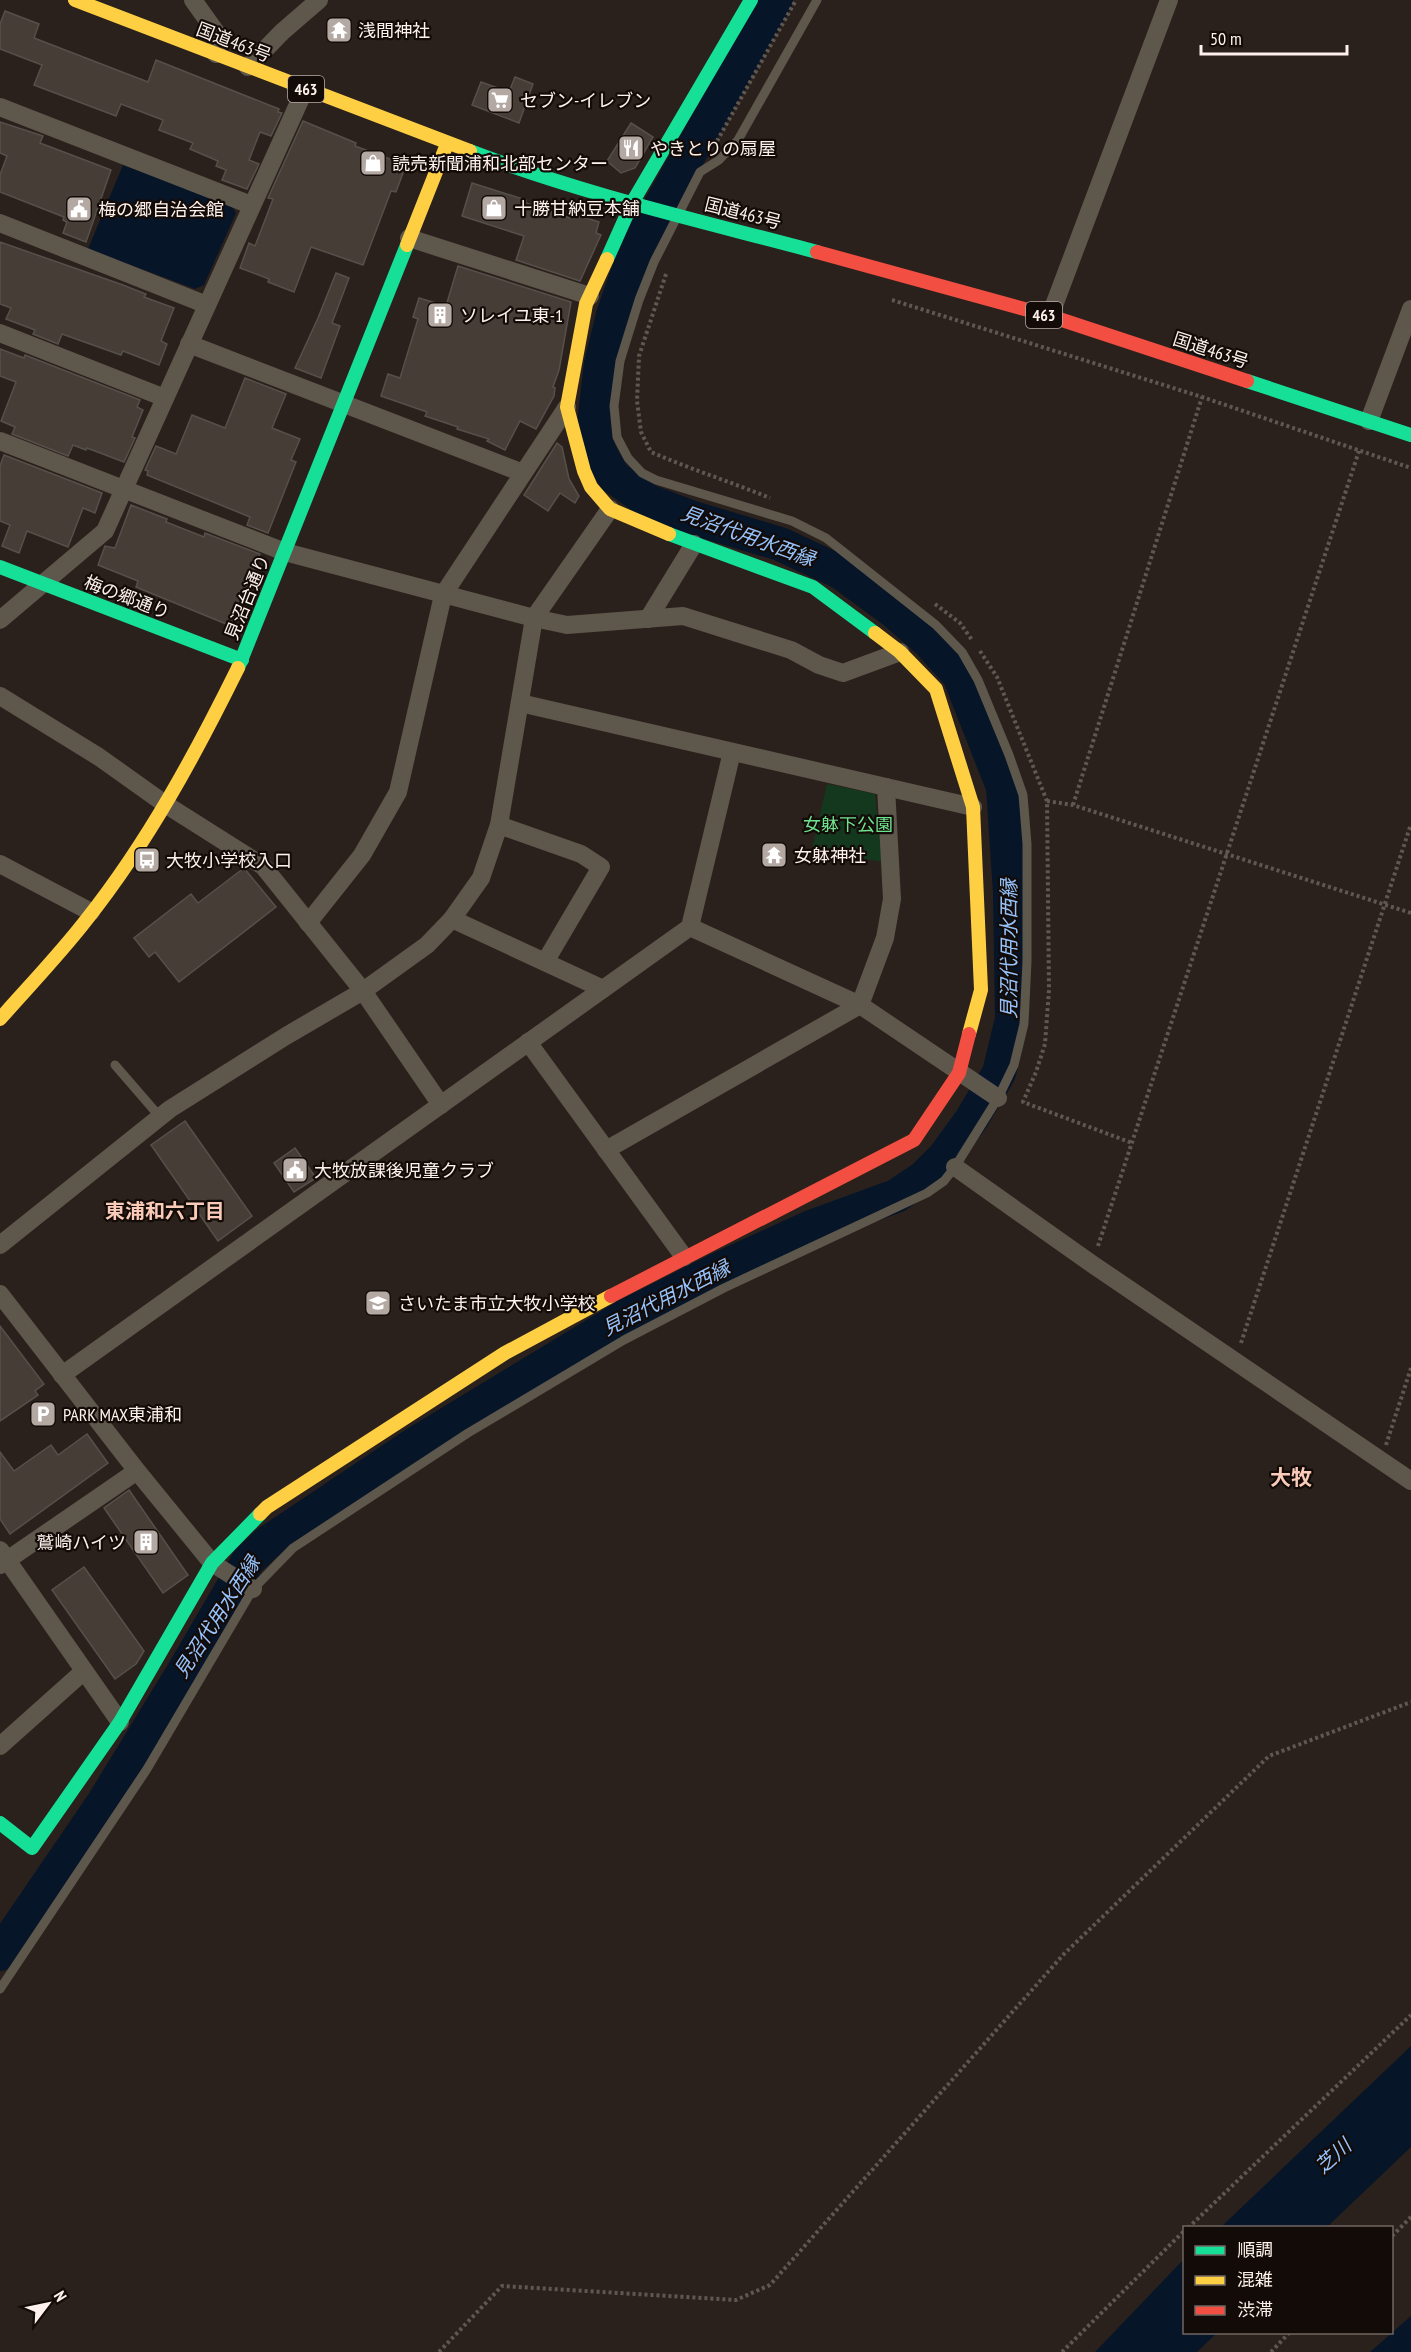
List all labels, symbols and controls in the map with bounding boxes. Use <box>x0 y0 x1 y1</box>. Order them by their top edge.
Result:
temple icon: 浅間神社 <box>324 15 354 45</box>
street label: 国道463号 <box>193 17 275 67</box>
scale bar <box>1201 18 1346 56</box>
place label: 浅間神社 <box>358 19 430 42</box>
text: 50 m <box>1210 27 1242 50</box>
road number: 463 <box>288 76 324 102</box>
supermarket icon: セブン-イレブン <box>485 85 515 115</box>
place label: セブン-イレブン <box>520 89 651 112</box>
restaurant icon: やきとりの扇屋 <box>616 133 646 163</box>
place label: やきとりの扇屋 <box>650 137 776 160</box>
shop icon: 読売新聞浦和北部センター <box>358 148 388 178</box>
place label: 読売新聞浦和北部センター <box>392 152 608 175</box>
street label: 国道463号 <box>702 192 784 234</box>
shop icon: 十勝甘納豆本舗 <box>479 193 509 223</box>
public building icon: 梅の郷自治会館 <box>64 194 94 224</box>
place label: 十勝甘納豆本舗 <box>514 197 640 220</box>
place label: 梅の郷自治会館 <box>98 198 224 221</box>
building icon: ソレイユ東-1 <box>425 300 455 330</box>
road number: 463 <box>1026 302 1062 328</box>
place label: ソレイユ東-1 <box>460 304 563 327</box>
street label: 国道463号 <box>1170 327 1252 373</box>
water label: 見沼代用水西縁 <box>678 500 820 573</box>
street label: 見沼台通り <box>219 551 275 643</box>
street label: 梅の郷通り <box>81 570 173 624</box>
park label: 女躰下公園 <box>803 813 893 836</box>
temple icon: 女躰神社 <box>759 840 789 870</box>
place label: 女躰神社 <box>794 844 866 867</box>
bus stop icon: 大牧小学校入口 <box>132 845 162 875</box>
place label: 大牧小学校入口 <box>166 849 292 872</box>
water label: 見沼代用水西縁 <box>996 877 1022 1019</box>
public building icon: 大牧放課後児童クラブ <box>280 1155 310 1185</box>
place label: 大牧放課後児童クラブ <box>314 1159 494 1182</box>
district label: 東浦和六丁目 <box>105 1198 225 1224</box>
water label: 見沼代用水西縁 <box>598 1254 736 1341</box>
school or university icon: さいたま市立大牧小学校 <box>363 1288 393 1318</box>
place label: さいたま市立大牧小学校 <box>398 1292 595 1315</box>
parking icon: PARK MAX東浦和 <box>28 1399 58 1429</box>
place label: PARK MAX東浦和 <box>63 1403 182 1426</box>
district label: 大牧 <box>1270 1464 1312 1491</box>
building icon: 鷲崎ハイツ <box>131 1527 161 1557</box>
place label: 鷲崎ハイツ <box>36 1531 126 1554</box>
water label: 見沼代用水西縁 <box>168 1550 267 1683</box>
water label: 芝川 <box>1309 2132 1358 2179</box>
legend <box>1183 2226 1393 2334</box>
text: 順調 <box>1237 2238 1273 2261</box>
text: 混雑 <box>1237 2268 1273 2291</box>
north arrow <box>18 2274 78 2334</box>
text: N <box>50 2287 71 2305</box>
text: 渋滞 <box>1237 2298 1273 2321</box>

